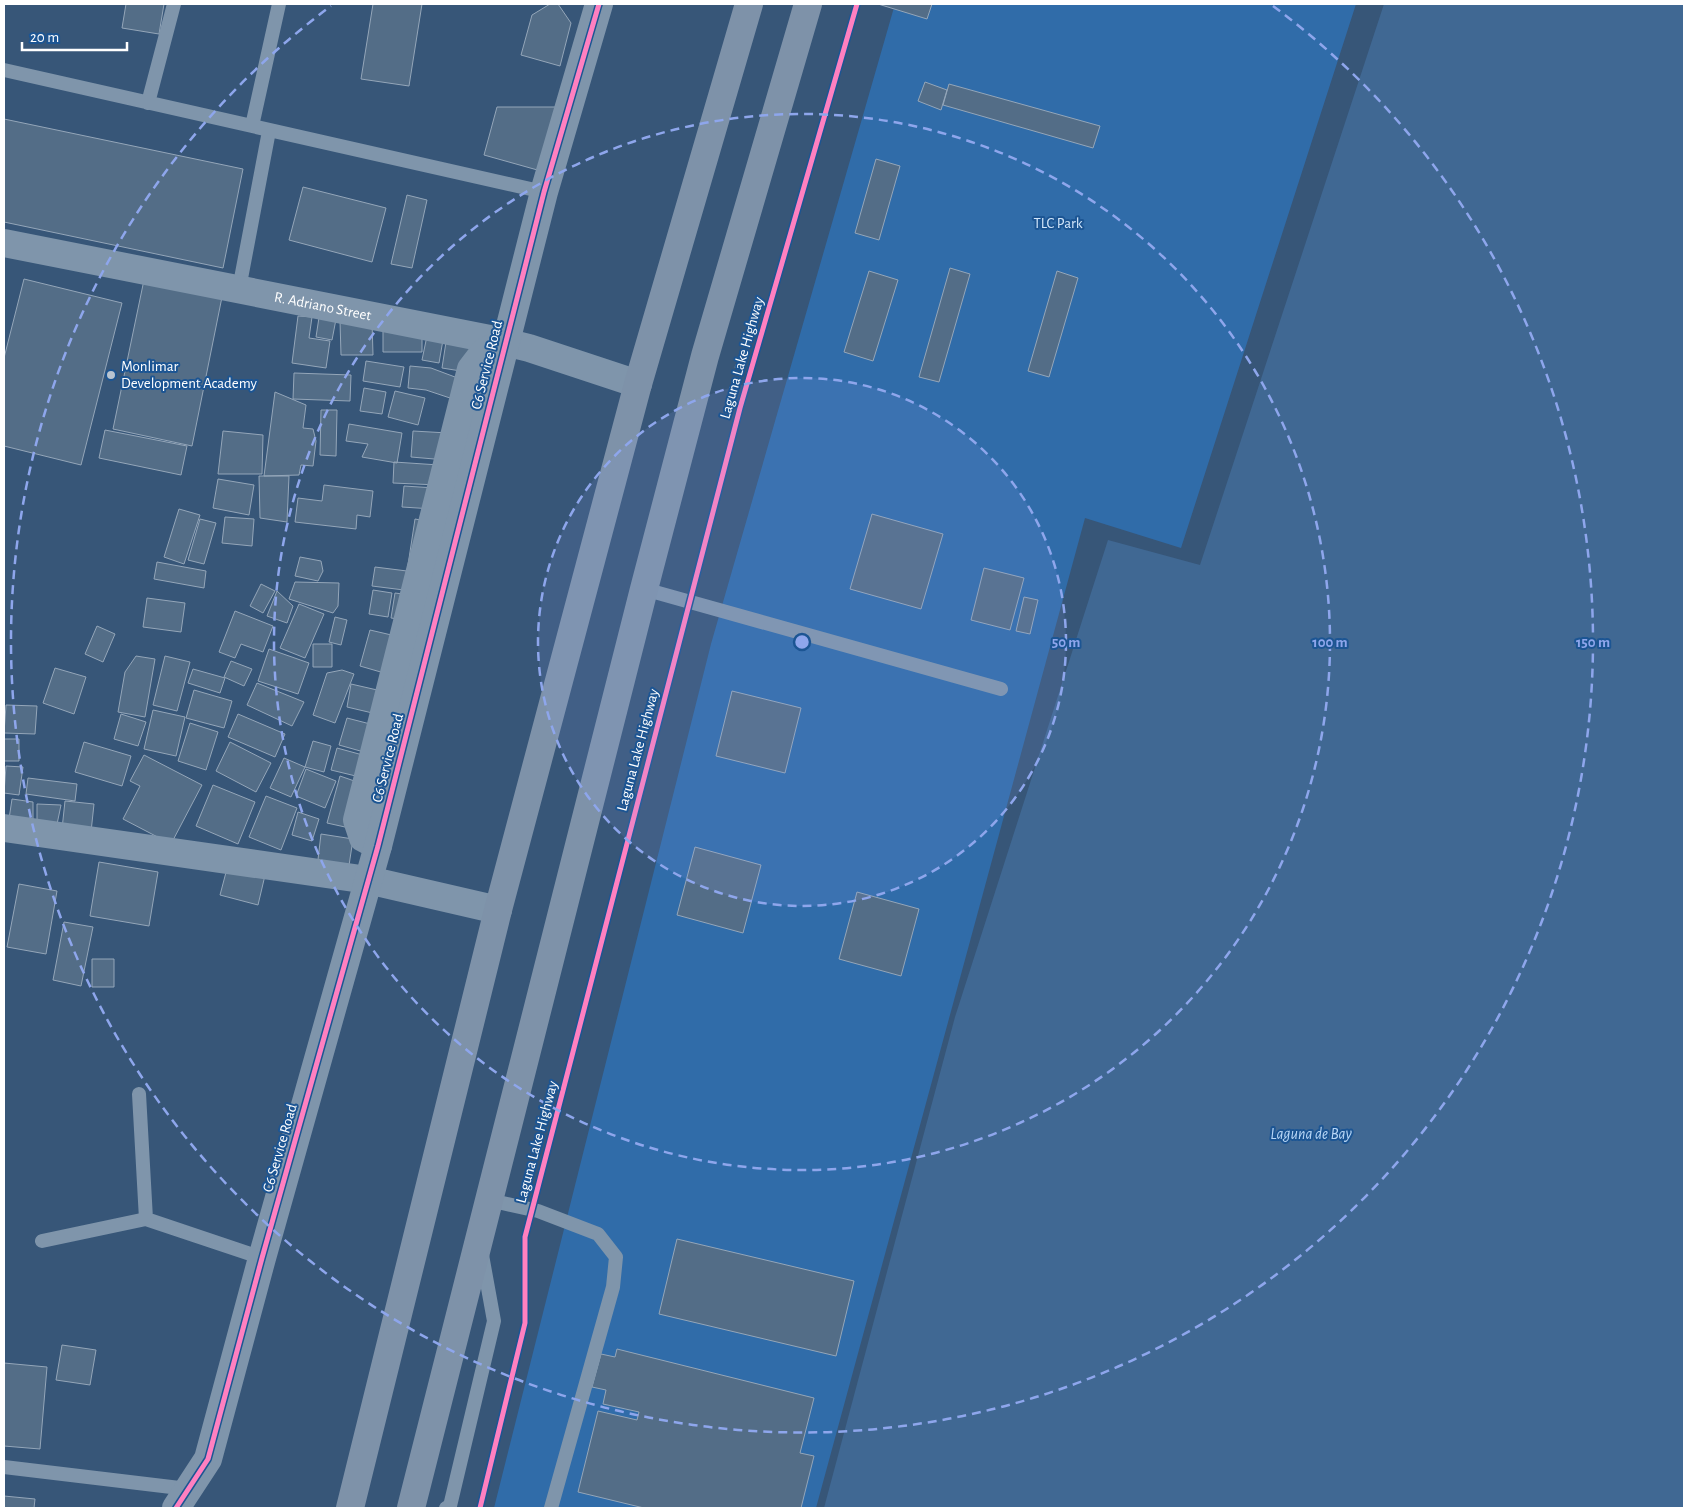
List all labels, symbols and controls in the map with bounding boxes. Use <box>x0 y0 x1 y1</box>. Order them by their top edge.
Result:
scale bar <box>22 20 128 52</box>
text: 20 m <box>30 30 59 45</box>
park label: TLC Park <box>1033 216 1083 231</box>
street label: R. Adriano Street <box>273 289 373 323</box>
street label: Laguna Lake Highway <box>717 295 767 421</box>
street label: C6 Service Road <box>469 319 505 411</box>
place label: Monlimar Development Academy <box>121 359 257 391</box>
marker: Monlimar Development Academy <box>105 369 117 381</box>
centre of rings <box>793 633 811 651</box>
text: 50 m <box>1052 635 1080 650</box>
text: 100 m <box>1312 635 1348 650</box>
text: 150 m <box>1576 635 1610 650</box>
street label: Laguna Lake Highway <box>614 687 662 813</box>
street label: C6 Service Road <box>370 712 406 804</box>
street label: Laguna Lake Highway <box>513 1079 561 1205</box>
street label: C6 Service Road <box>260 1102 300 1194</box>
water label: Laguna de Bay <box>1270 1126 1352 1142</box>

